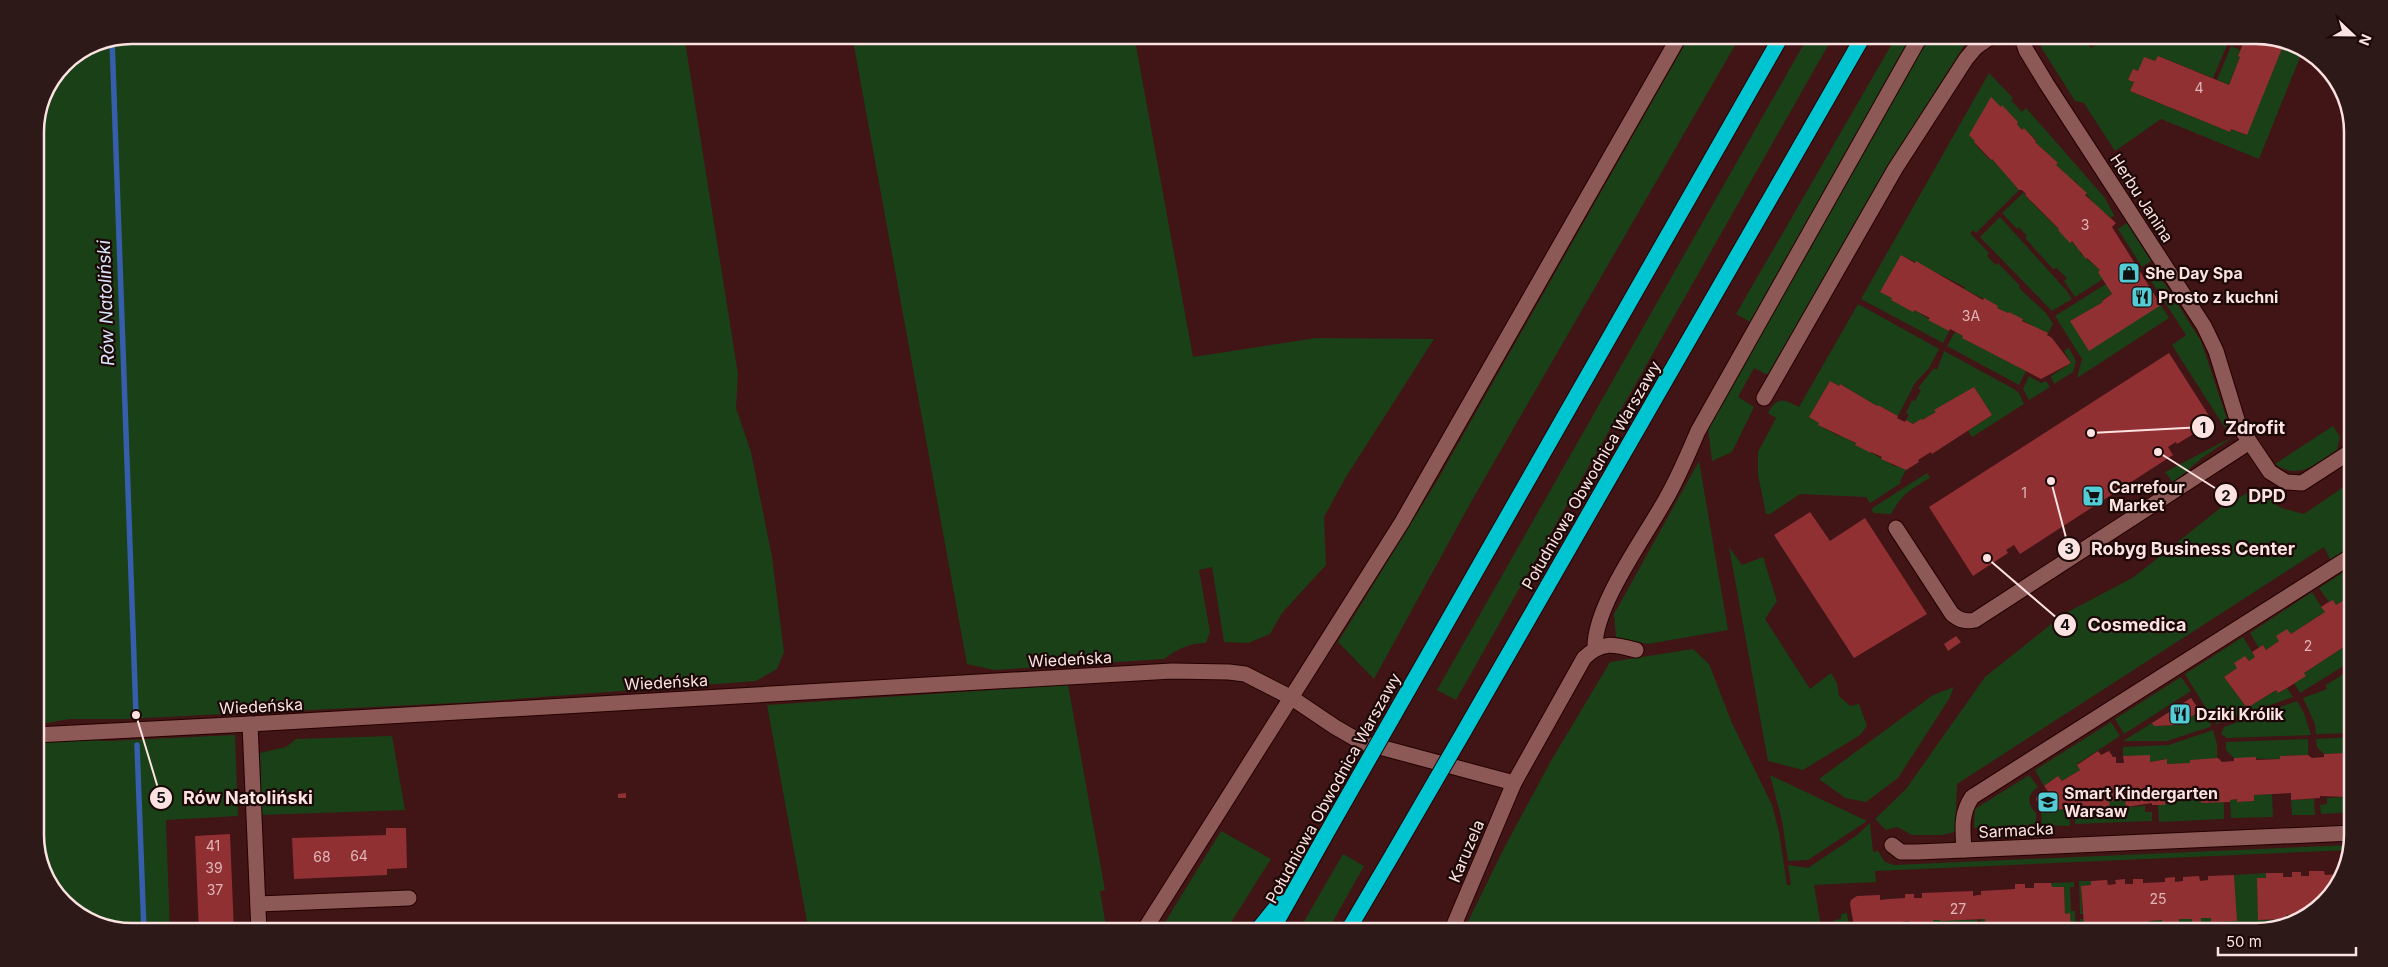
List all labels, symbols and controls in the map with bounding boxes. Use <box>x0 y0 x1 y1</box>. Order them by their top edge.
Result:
north arrow <box>2328 10 2378 60</box>
text: N <box>2356 32 2375 48</box>
house number: 4 <box>2194 79 2204 96</box>
street label: Herbu Janina <box>2106 150 2178 246</box>
house number: 3 <box>2081 216 2089 233</box>
water label: Rów Natoliński <box>93 239 118 366</box>
shop icon: She Day Spa <box>2117 261 2141 285</box>
place label: She Day Spa <box>2145 263 2243 283</box>
restaurant icon: Prosto z kuchni <box>2130 285 2154 309</box>
place label: Prosto z kuchni <box>2158 287 2278 307</box>
house number: 3A <box>1962 307 1980 324</box>
street label: Południowa Obwodnica Warszawy <box>1517 357 1665 593</box>
callout: Zdrofit <box>2190 411 2295 444</box>
text: Zdrofit <box>2225 417 2285 438</box>
text: 1 <box>2200 418 2206 437</box>
place label: Carrefour Market <box>2109 477 2185 515</box>
callout: DPD <box>2213 479 2296 512</box>
house number: 1 <box>2021 484 2027 501</box>
supermarket icon: Carrefour Market <box>2081 484 2105 508</box>
text: DPD <box>2248 485 2286 506</box>
text: 2 <box>2221 486 2231 505</box>
callout: Robyg Business Center <box>2056 532 2305 565</box>
text: Robyg Business Center <box>2091 538 2295 559</box>
text: 3 <box>2064 539 2074 558</box>
callout: Cosmedica <box>2053 608 2197 641</box>
text: Cosmedica <box>2087 614 2187 635</box>
text: 4 <box>2060 615 2070 634</box>
house number: 2 <box>2304 637 2312 654</box>
street label: Wiedeńska <box>1028 647 1112 671</box>
street label: Południowa Obwodnica Warszawy <box>1261 669 1405 907</box>
street label: Wiedeńska <box>624 670 708 694</box>
street label: Wiedeńska <box>219 694 303 718</box>
restaurant icon: Dziki Królik <box>2168 702 2192 726</box>
place label: Dziki Królik <box>2196 704 2285 724</box>
callout: Rów Natoliński <box>148 781 323 814</box>
place label: Smart Kindergarten Warsaw <box>2064 783 2218 821</box>
text: Rów Natoliński <box>183 787 313 808</box>
text: 5 <box>156 788 166 807</box>
school or university icon: Smart Kindergarten Warsaw <box>2036 790 2060 814</box>
street label: Karuzela <box>1444 817 1488 885</box>
street label: Sarmacka <box>1978 818 2054 842</box>
house number: 41 <box>206 837 220 854</box>
house number: 64 <box>350 847 368 864</box>
house number: 68 <box>313 848 331 865</box>
house number: 39 <box>205 859 223 876</box>
house number: 37 <box>207 881 223 898</box>
house number: 25 <box>2149 890 2167 907</box>
house number: 27 <box>1950 900 1966 917</box>
scale bar <box>2218 924 2356 956</box>
text: 50 m <box>2226 932 2262 951</box>

